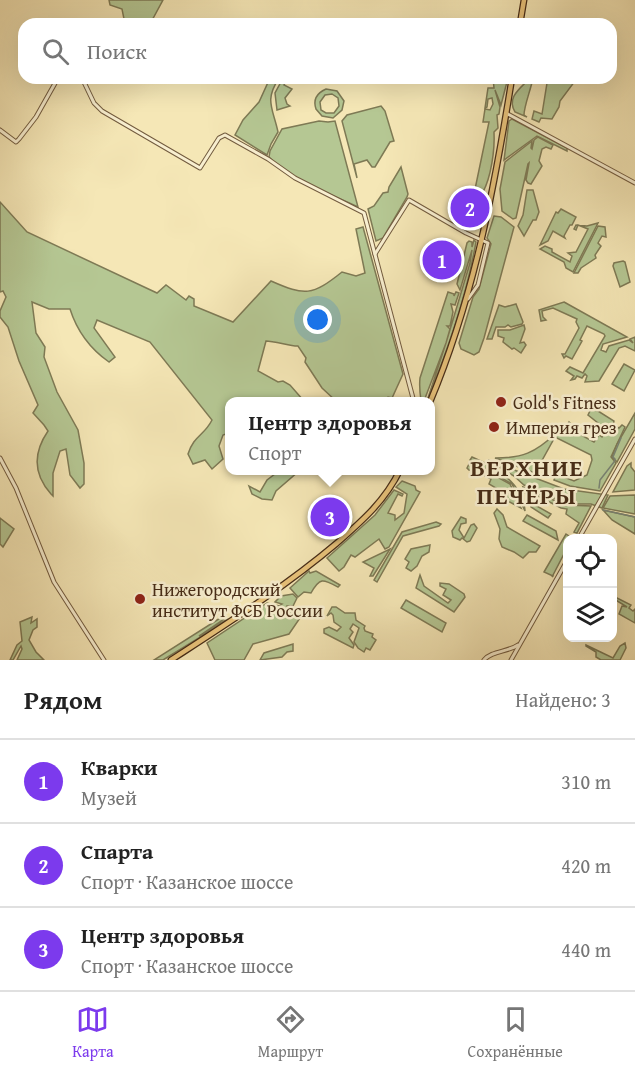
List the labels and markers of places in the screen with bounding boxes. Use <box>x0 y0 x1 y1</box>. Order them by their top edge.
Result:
pin: 2 <box>450 186 490 230</box>
pin: 1 <box>422 238 462 282</box>
place label: Gold's Fitness <box>513 389 616 416</box>
marker: Gold's Fitness <box>494 395 508 409</box>
place label: Империя грез <box>506 414 617 441</box>
marker: Империя грез <box>487 420 501 434</box>
pin: 3 <box>310 494 350 540</box>
place label: Нижегородский институт ФСБ России <box>152 576 323 624</box>
marker: Нижегородский институт ФСБ России <box>133 592 147 606</box>

